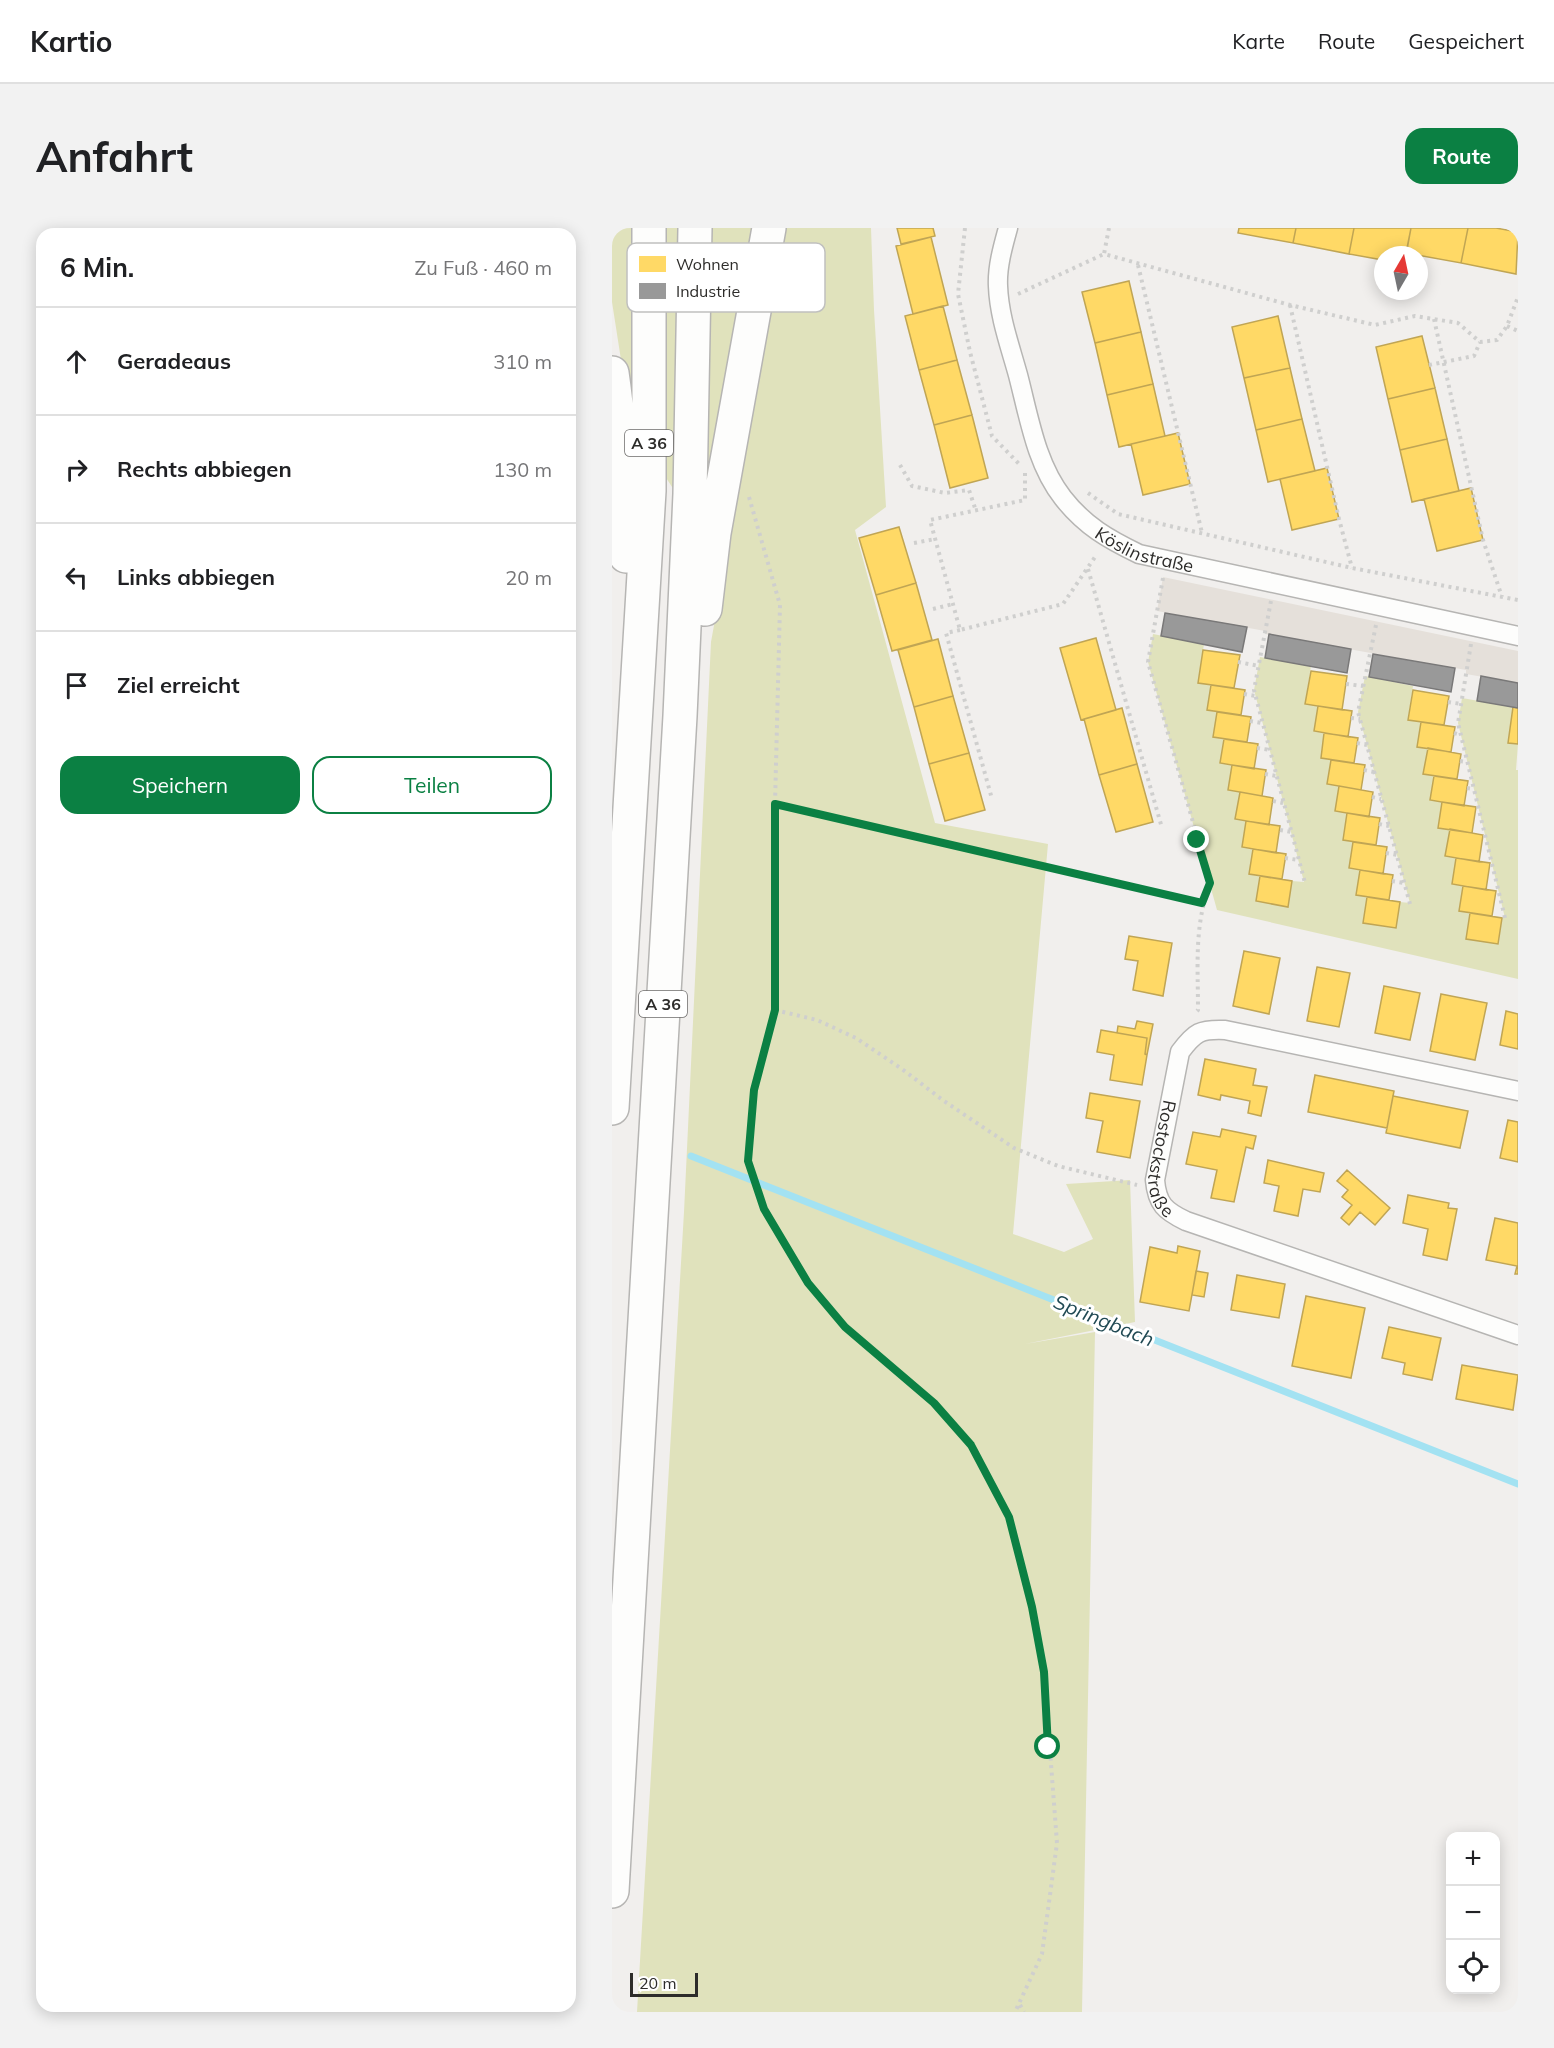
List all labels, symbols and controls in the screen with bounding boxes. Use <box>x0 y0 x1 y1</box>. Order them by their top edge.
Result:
text: Kartio <box>30 24 112 59</box>
text: Karte <box>1232 28 1285 54</box>
text: Route <box>1318 28 1375 54</box>
text: Gespeichert <box>1408 28 1524 54</box>
button: Route <box>1405 128 1518 184</box>
text: Anfahrt <box>36 130 193 183</box>
legend <box>627 243 825 312</box>
north arrow <box>1374 246 1428 300</box>
text: 6 Min. <box>60 251 134 284</box>
text: Wohnen <box>676 254 739 274</box>
text: Zu Fuß · 460 m <box>414 255 552 280</box>
text: Industrie <box>676 281 740 301</box>
icon: ahead <box>60 345 93 378</box>
text: Geradeaus <box>117 347 231 375</box>
text: 310 m <box>493 349 552 374</box>
road number: A 36 <box>625 430 673 456</box>
icon: right <box>60 453 93 486</box>
text: Rechts abbiegen <box>117 455 292 483</box>
text: 130 m <box>493 457 552 482</box>
street label: Köslinstraße <box>1091 521 1196 577</box>
icon: left <box>60 561 93 594</box>
text: Links abbiegen <box>117 563 275 591</box>
text: 20 m <box>505 565 552 590</box>
icon: arrive <box>60 669 93 702</box>
text: Ziel erreicht <box>117 671 240 699</box>
button: Speichern <box>60 756 300 814</box>
button: Teilen <box>312 756 552 814</box>
route end <box>1183 826 1209 852</box>
road number: A 36 <box>639 991 687 1017</box>
street label: Rostockstraße <box>1144 1098 1182 1222</box>
water label: Springbach <box>1050 1289 1158 1351</box>
route start <box>1034 1733 1060 1759</box>
map controls <box>1446 1832 1500 1994</box>
button: + <box>1446 1832 1500 1886</box>
button: − <box>1446 1886 1500 1940</box>
button: locate <box>1446 1940 1500 1994</box>
scale bar <box>630 1970 698 1998</box>
text: 20 m <box>639 1973 676 1993</box>

